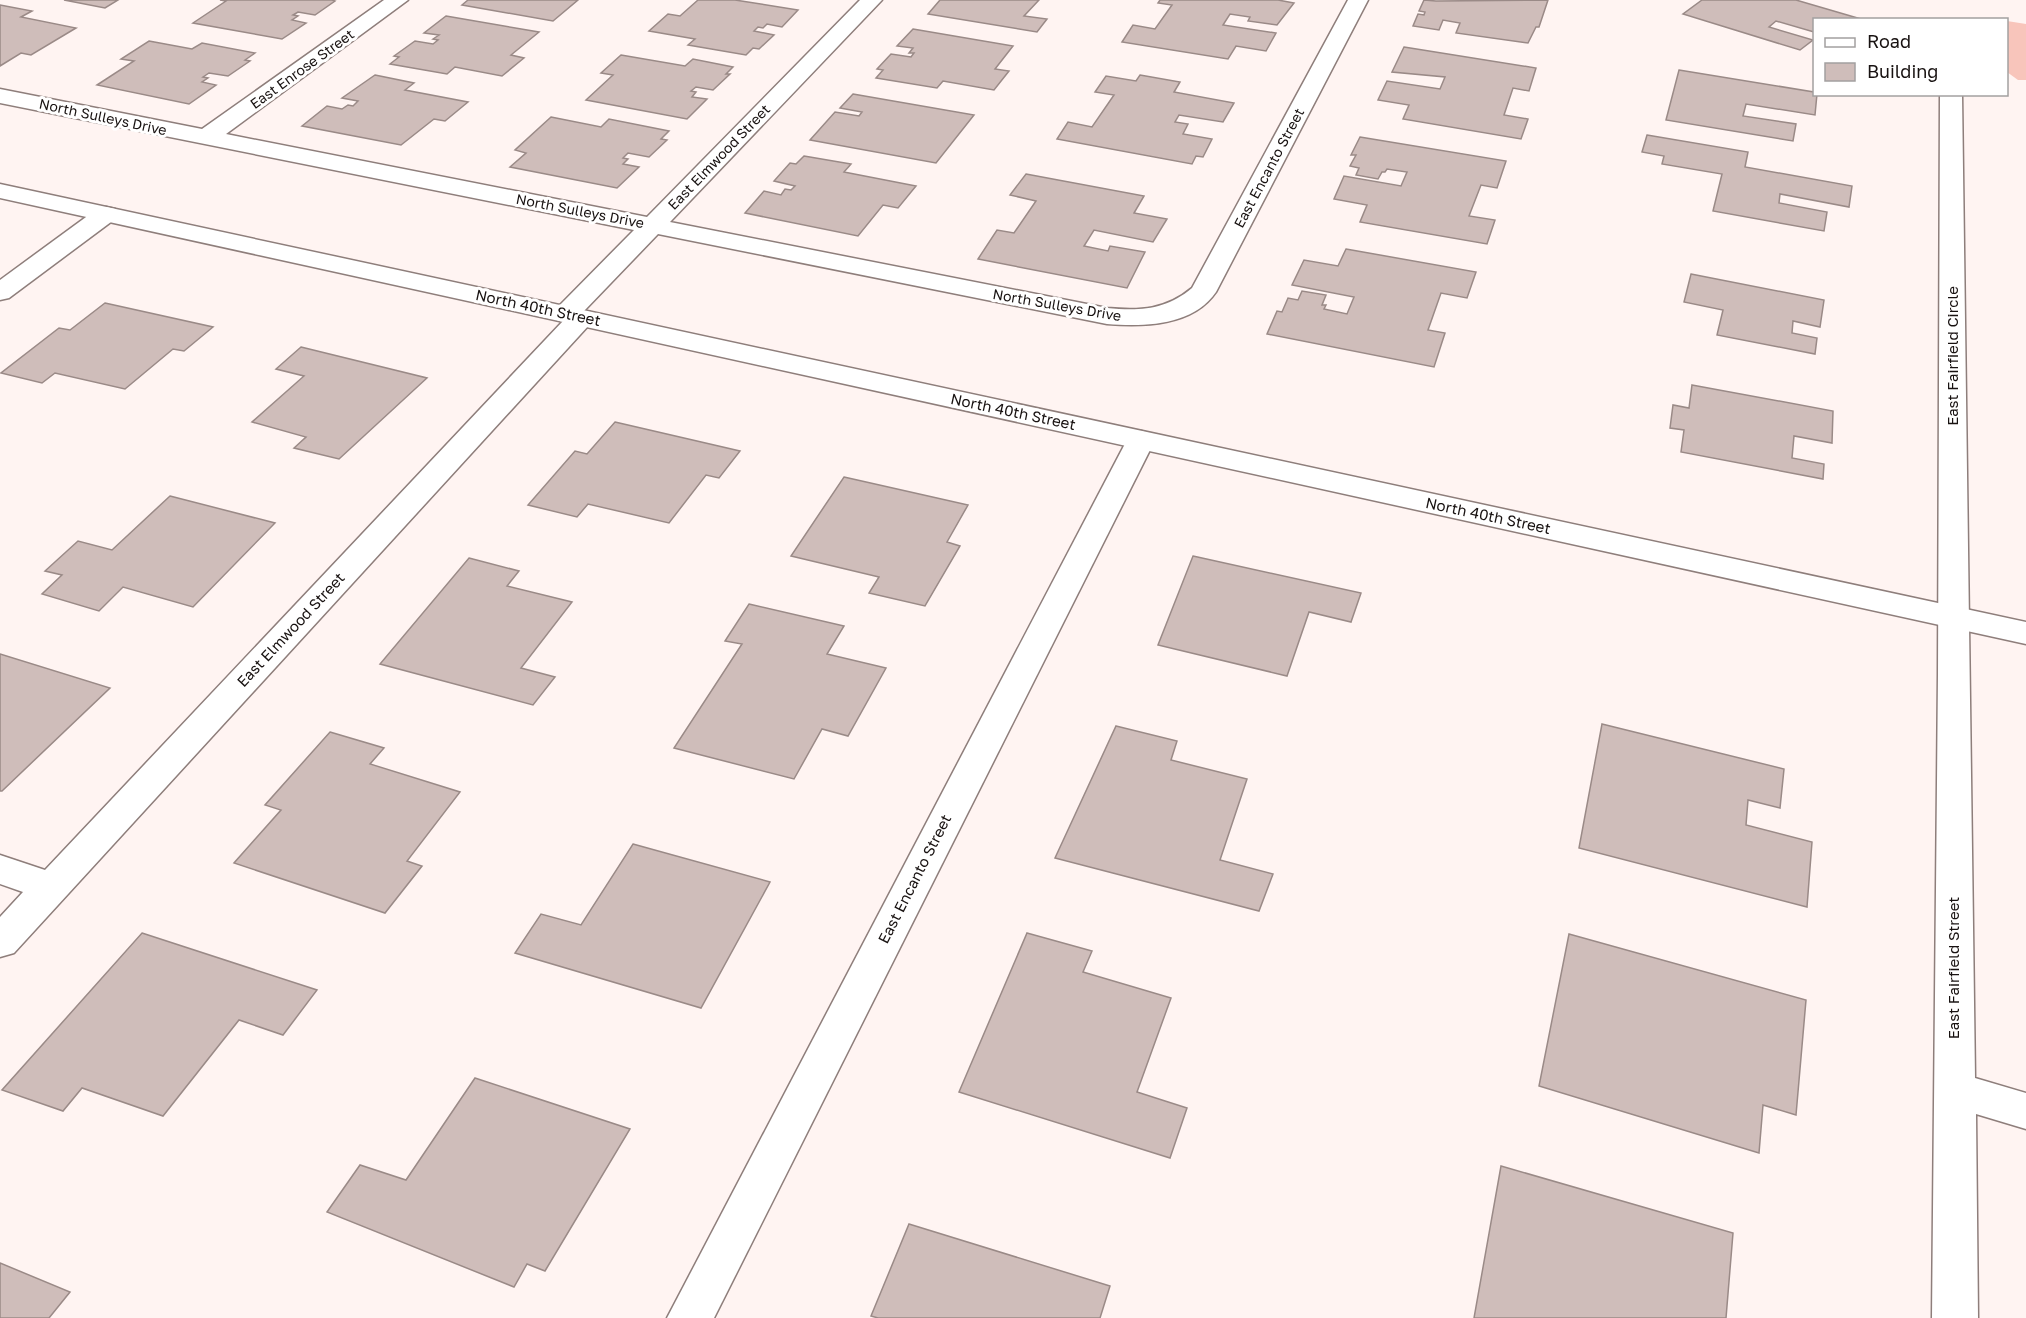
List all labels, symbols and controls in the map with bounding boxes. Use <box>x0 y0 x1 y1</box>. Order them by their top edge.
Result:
legend <box>1813 18 2008 96</box>
street label: East Enrose Street <box>246 25 357 112</box>
text: Road <box>1867 30 1911 52</box>
text: Building <box>1867 60 1938 82</box>
street label: North Sulleys Drive <box>38 95 168 138</box>
street label: East Elmwood Street <box>664 101 773 213</box>
street label: East Encanto Street <box>1230 105 1307 230</box>
street label: North Sulleys Drive <box>515 190 646 231</box>
street label: North 40th Street <box>474 285 602 329</box>
street label: North Sulleys Drive <box>992 285 1123 324</box>
street label: East Fairfield Circle <box>1943 286 1961 426</box>
street label: North 40th Street <box>949 389 1077 433</box>
street label: North 40th Street <box>1424 493 1552 537</box>
street label: East Elmwood Street <box>233 568 348 690</box>
street label: East Encanto Street <box>874 811 954 946</box>
street label: East Fairfield Street <box>1944 897 1962 1039</box>

